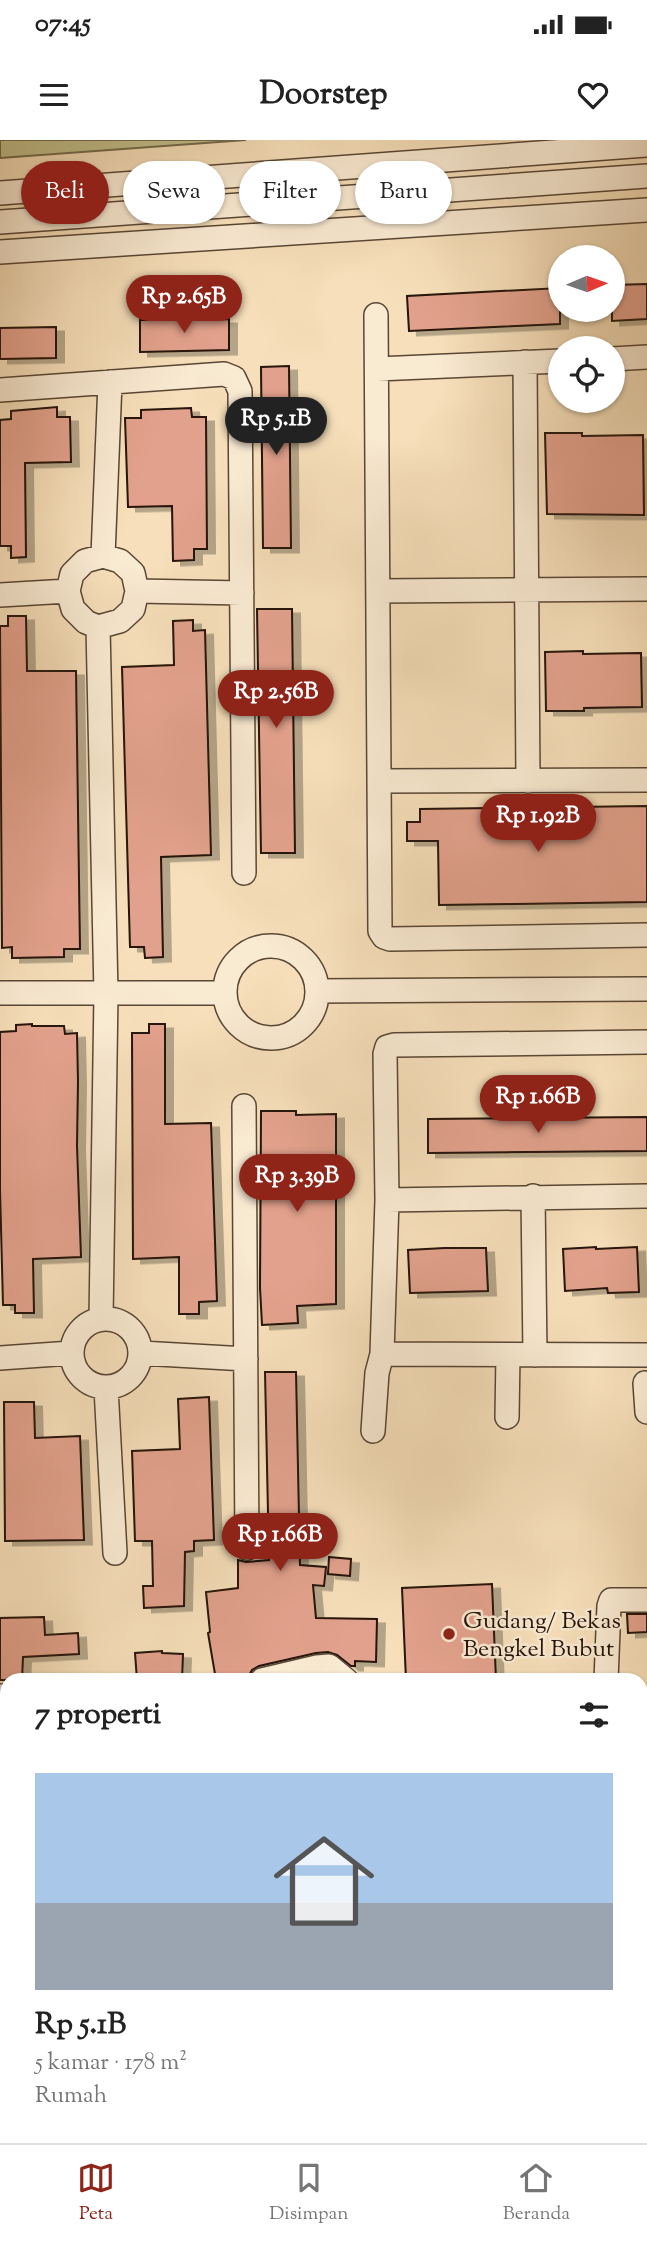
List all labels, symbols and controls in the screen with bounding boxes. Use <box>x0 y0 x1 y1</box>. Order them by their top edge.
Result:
text: 07:45 <box>35 6 91 43</box>
text: Doorstep <box>259 72 388 118</box>
icon: menu <box>35 76 73 114</box>
icon: heart <box>574 76 612 114</box>
chip: Beli <box>21 161 109 224</box>
chip: Sewa <box>123 161 225 224</box>
chip: Filter <box>239 161 341 224</box>
chip: Baru <box>355 161 452 224</box>
north arrow <box>548 245 625 322</box>
map controls <box>548 245 625 413</box>
pin: Rp 2.65B <box>112 276 256 335</box>
text: Rp 2.65B <box>142 281 226 314</box>
button: locate <box>548 336 625 413</box>
pin: Rp 5.1B <box>211 398 341 457</box>
text: Rp 5.1B <box>241 403 311 436</box>
pin: Rp 2.56B <box>204 670 348 730</box>
text: Rp 2.56B <box>234 676 318 709</box>
pin: Rp 1.92B <box>466 794 610 854</box>
text: Rp 1.92B <box>496 800 580 833</box>
pin: Rp 1.66B <box>466 1076 610 1135</box>
text: Rp 1.66B <box>496 1081 580 1114</box>
pin: Rp 3.39B <box>225 1154 369 1214</box>
text: Rp 3.39B <box>255 1160 339 1193</box>
pin: Rp 1.66B <box>208 1514 352 1573</box>
text: Rp 1.66B <box>238 1519 322 1552</box>
place label: Gudang/ Bekas Bengkel Bubut <box>463 1605 621 1667</box>
marker: Gudang/ Bekas Bengkel Bubut <box>441 1626 457 1642</box>
text: 7 properti <box>35 1694 161 1737</box>
icon: filters <box>575 1696 613 1734</box>
icon: home <box>261 1818 387 1944</box>
text: Rp 5.1B <box>35 2004 126 2047</box>
text: 5 kamar · 178 m² <box>35 2047 187 2080</box>
text: Rumah <box>35 2080 107 2113</box>
tab: Peta <box>77 2159 115 2228</box>
tab: Disimpan <box>269 2159 349 2228</box>
tab: Beranda <box>503 2159 570 2228</box>

